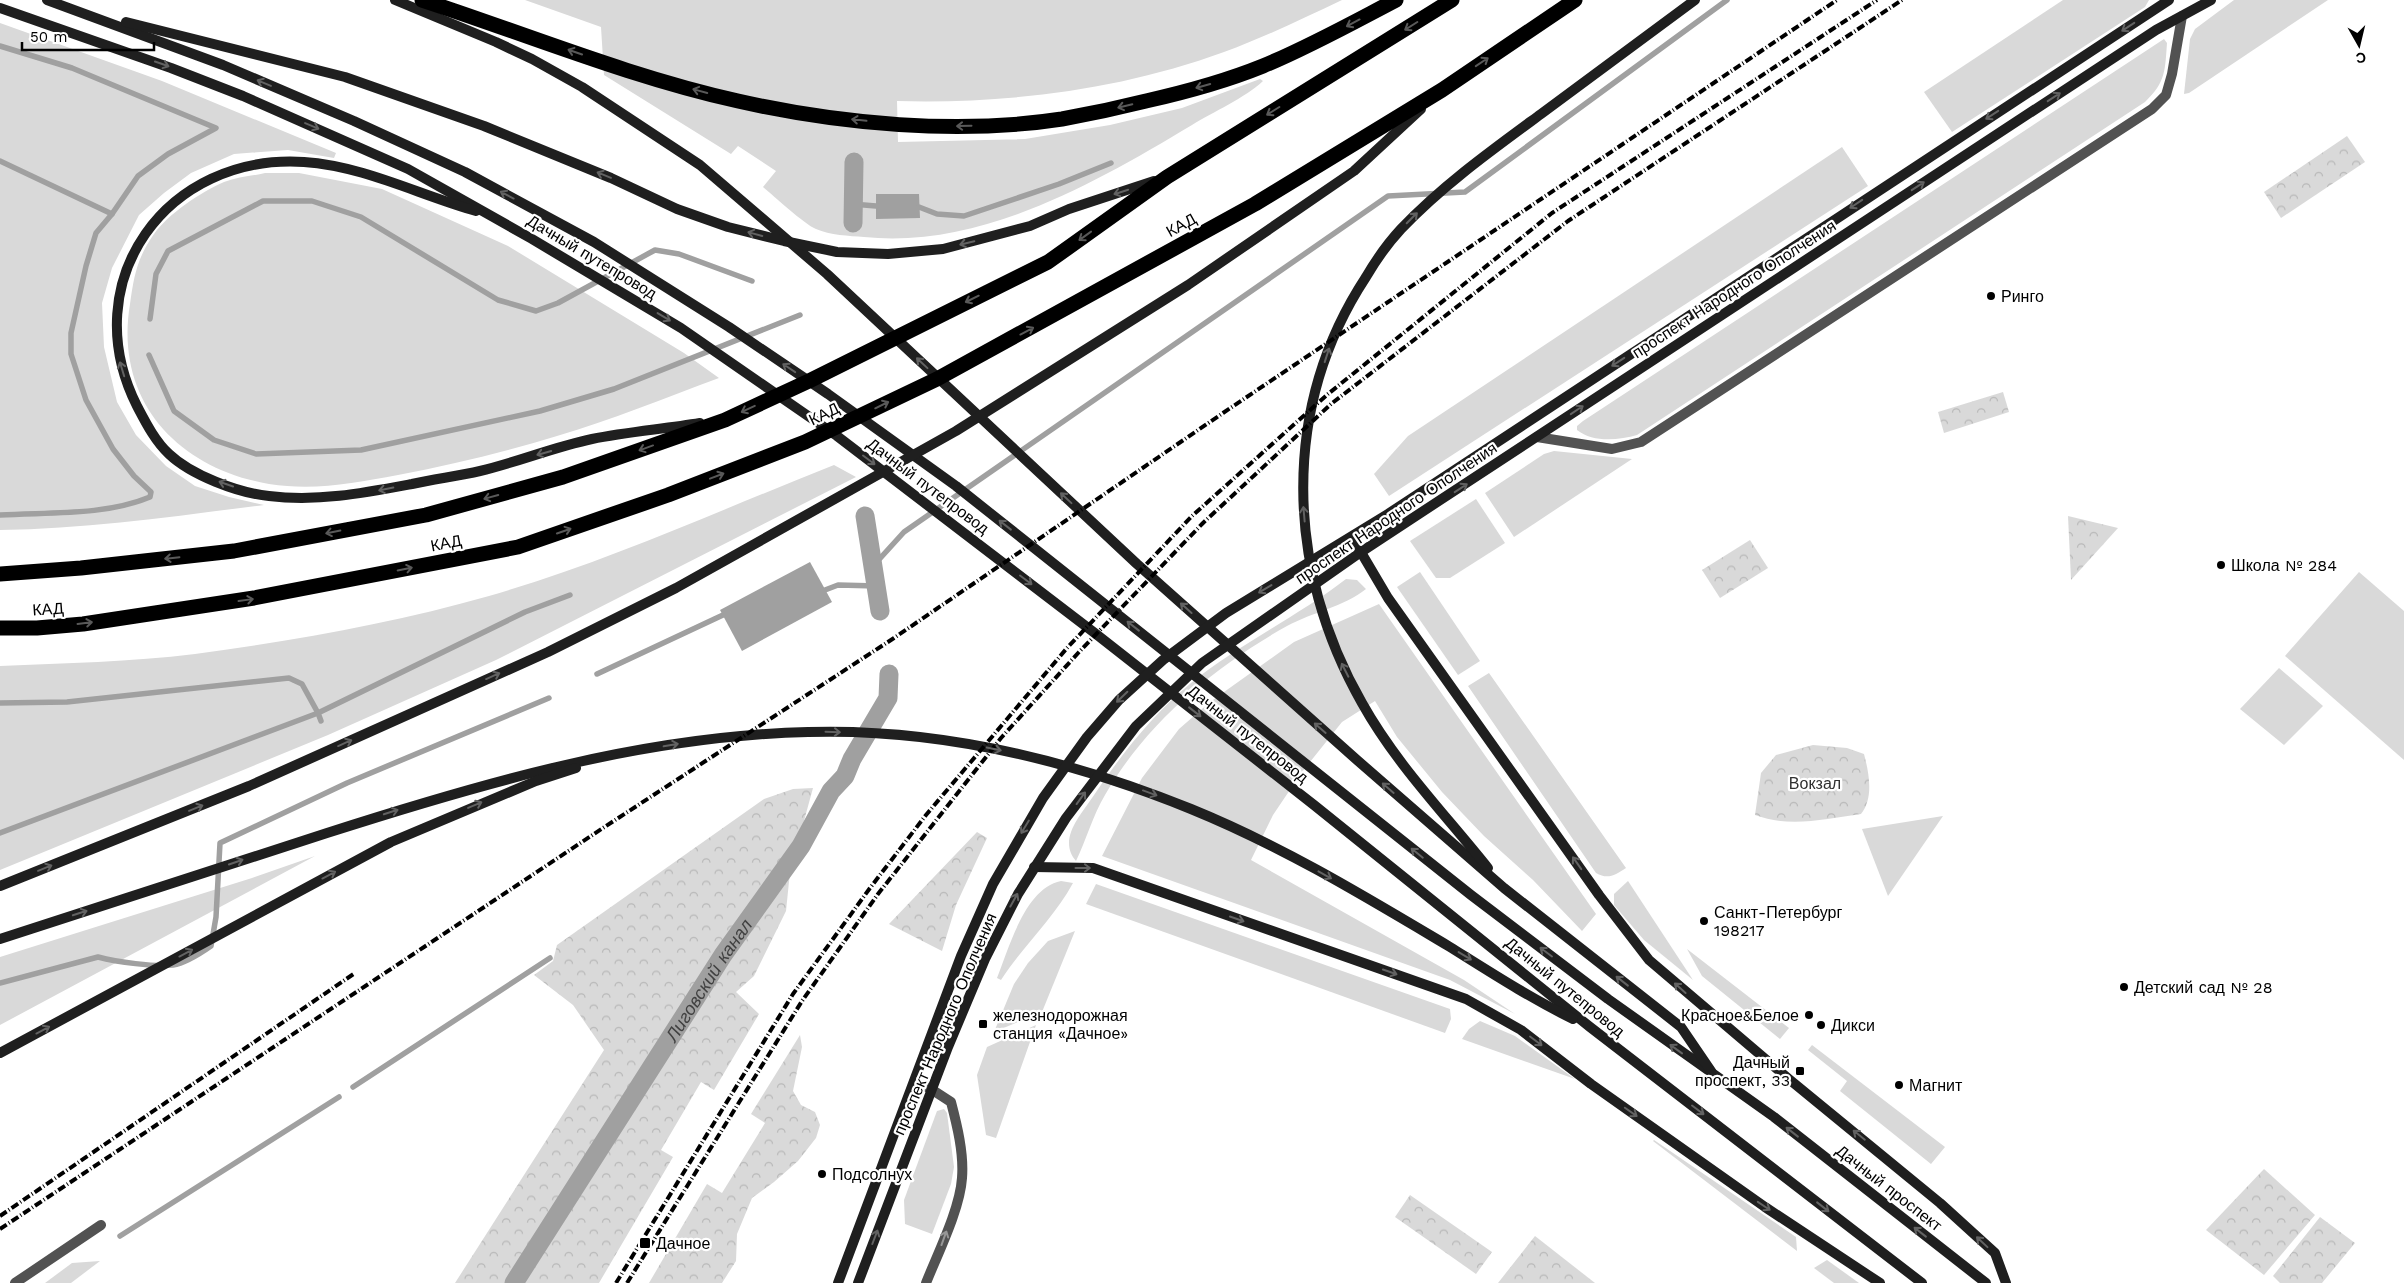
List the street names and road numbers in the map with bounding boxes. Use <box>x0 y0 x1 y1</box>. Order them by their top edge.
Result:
street label: КАД <box>1163 209 1199 241</box>
street label: Дачный путепровод <box>524 211 661 304</box>
street label: проспект Народного Ополчения <box>1629 216 1839 362</box>
street label: КАД <box>806 399 842 429</box>
street label: Дачный путепровод <box>863 434 993 538</box>
street label: проспект Народного Ополчения <box>1292 438 1500 588</box>
street label: КАД <box>429 531 463 555</box>
street label: КАД <box>32 598 64 620</box>
street label: Дачный путепровод <box>1184 681 1313 787</box>
street label: проспект Народного Ополчения <box>890 910 1000 1138</box>
street label: Дачный путепровод <box>1502 933 1629 1041</box>
street label: Дачный проспект <box>1832 1141 1946 1236</box>

